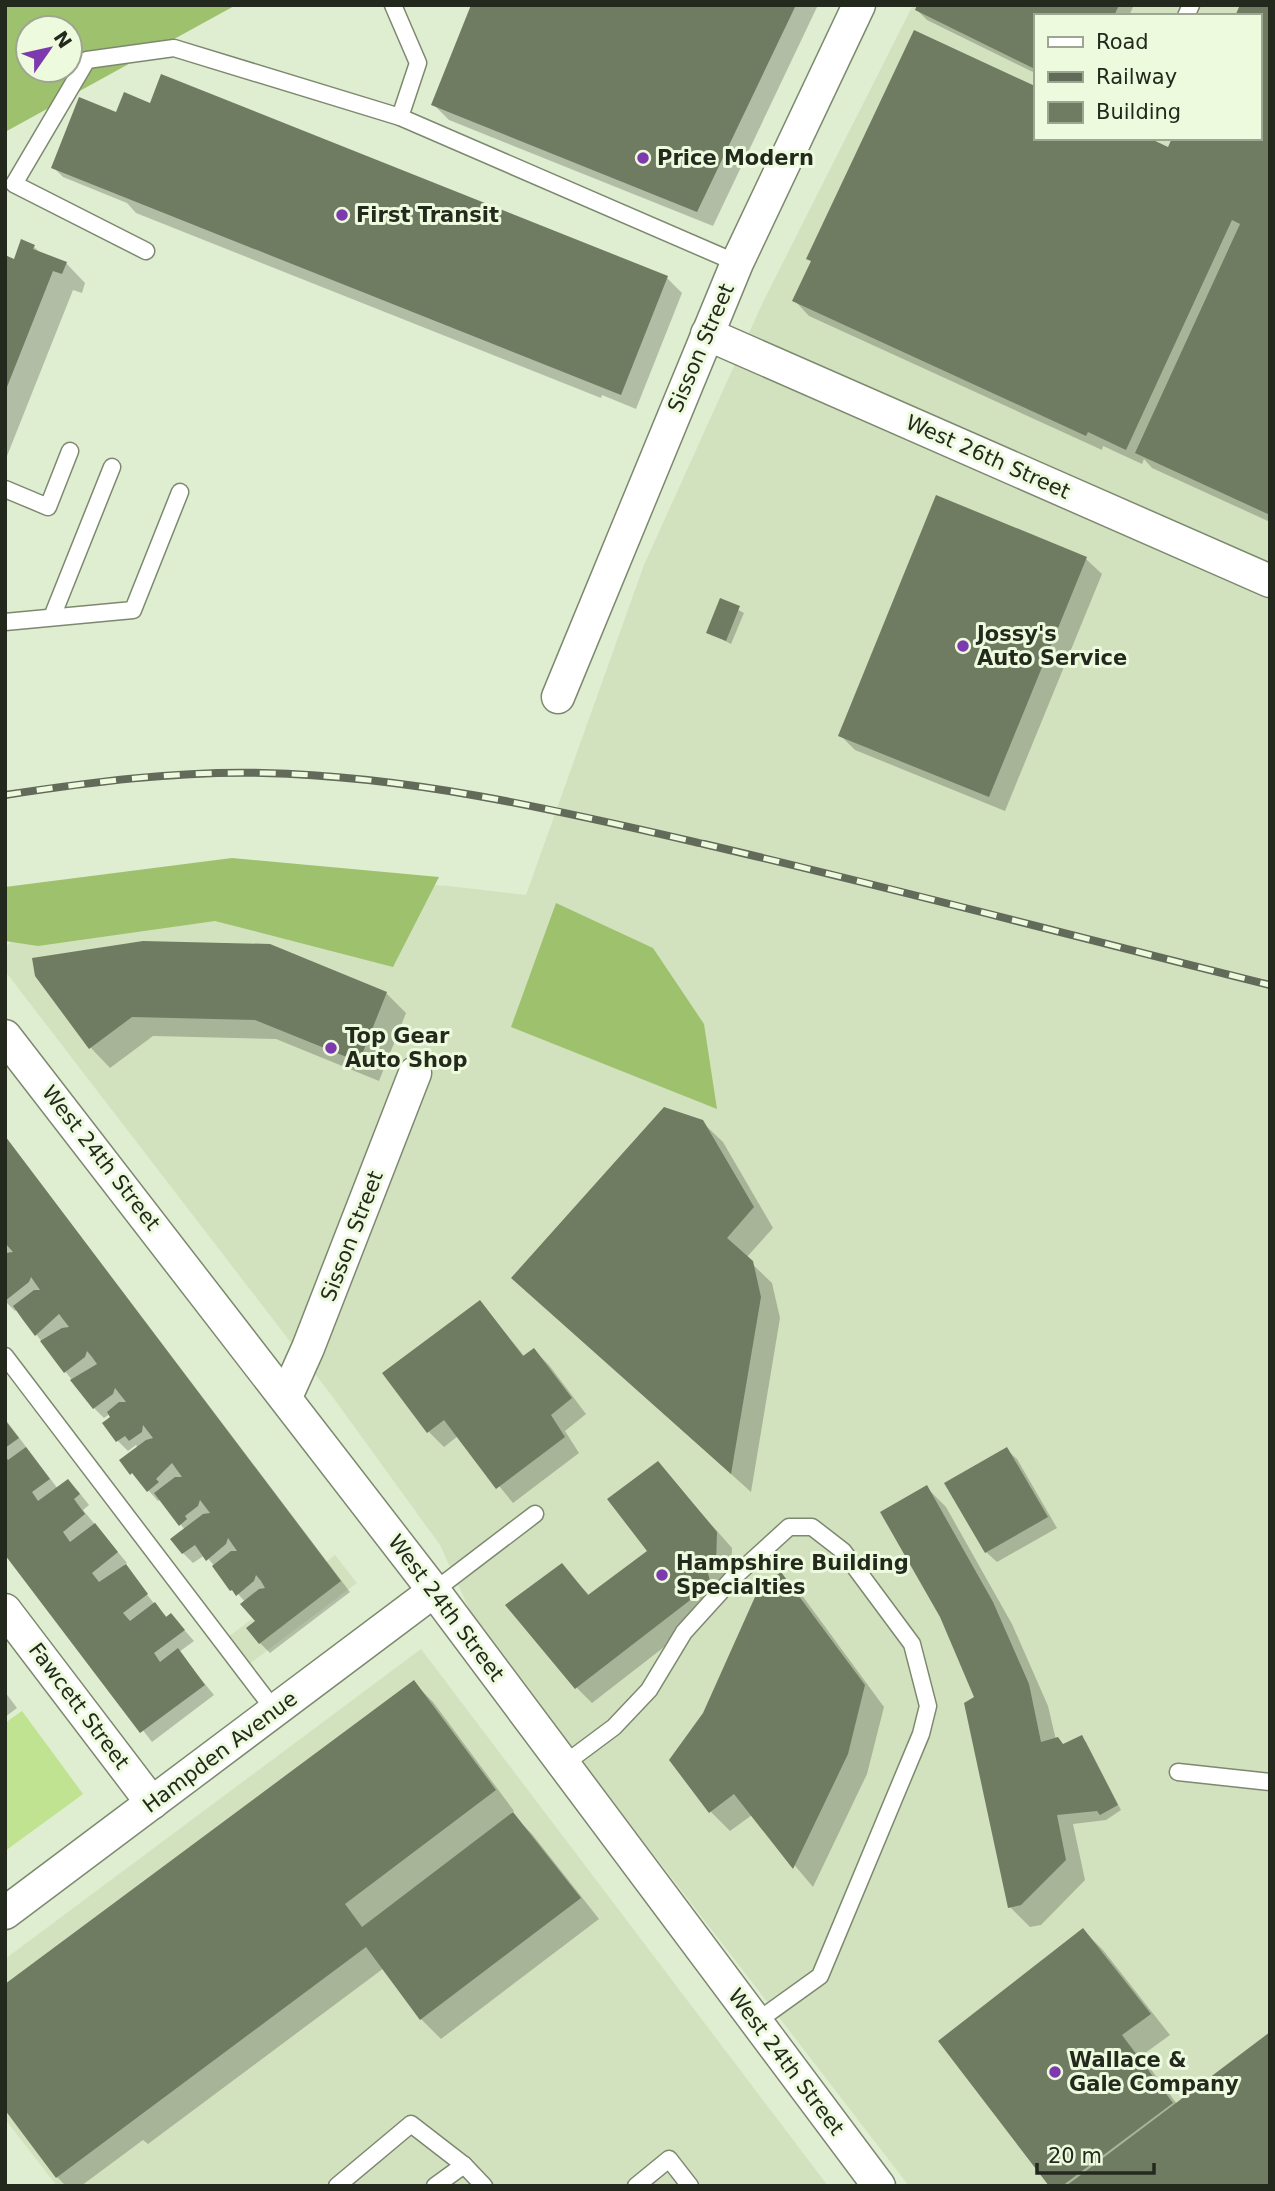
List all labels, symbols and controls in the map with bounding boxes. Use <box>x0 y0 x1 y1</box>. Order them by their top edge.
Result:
north arrow <box>14 14 84 84</box>
legend <box>1034 14 1261 140</box>
text: N <box>50 27 77 52</box>
text: Road <box>1096 30 1149 54</box>
text: Railway <box>1096 65 1177 89</box>
text: Building <box>1096 100 1181 124</box>
place label: Price Modern <box>657 146 814 170</box>
marker: Price Modern <box>635 150 651 166</box>
place label: First Transit <box>356 203 499 227</box>
marker: First Transit <box>334 207 350 223</box>
street label: Sisson Street <box>663 280 739 416</box>
street label: West 26th Street <box>902 410 1074 504</box>
place label: Jossy's Auto Service <box>975 622 1127 670</box>
marker: Jossy's Auto Service <box>955 638 971 654</box>
place label: Top Gear Auto Shop <box>345 1024 468 1072</box>
marker: Top Gear Auto Shop <box>323 1040 339 1056</box>
street label: West 24th Street <box>37 1081 165 1235</box>
street label: Sisson Street <box>316 1167 388 1305</box>
street label: West 24th Street <box>383 1530 509 1686</box>
place label: Hampshire Building Specialties <box>676 1551 909 1599</box>
marker: Hampshire Building Specialties <box>654 1567 670 1583</box>
street label: Fawcett Street <box>24 1638 134 1774</box>
street label: Hampden Avenue <box>138 1686 302 1818</box>
street label: West 24th Street <box>723 1984 849 2140</box>
place label: Wallace & Gale Company <box>1069 2048 1239 2096</box>
marker: Wallace & Gale Company <box>1047 2064 1063 2080</box>
scale bar <box>1037 2132 1154 2176</box>
text: 20 m <box>1048 2144 1102 2168</box>

